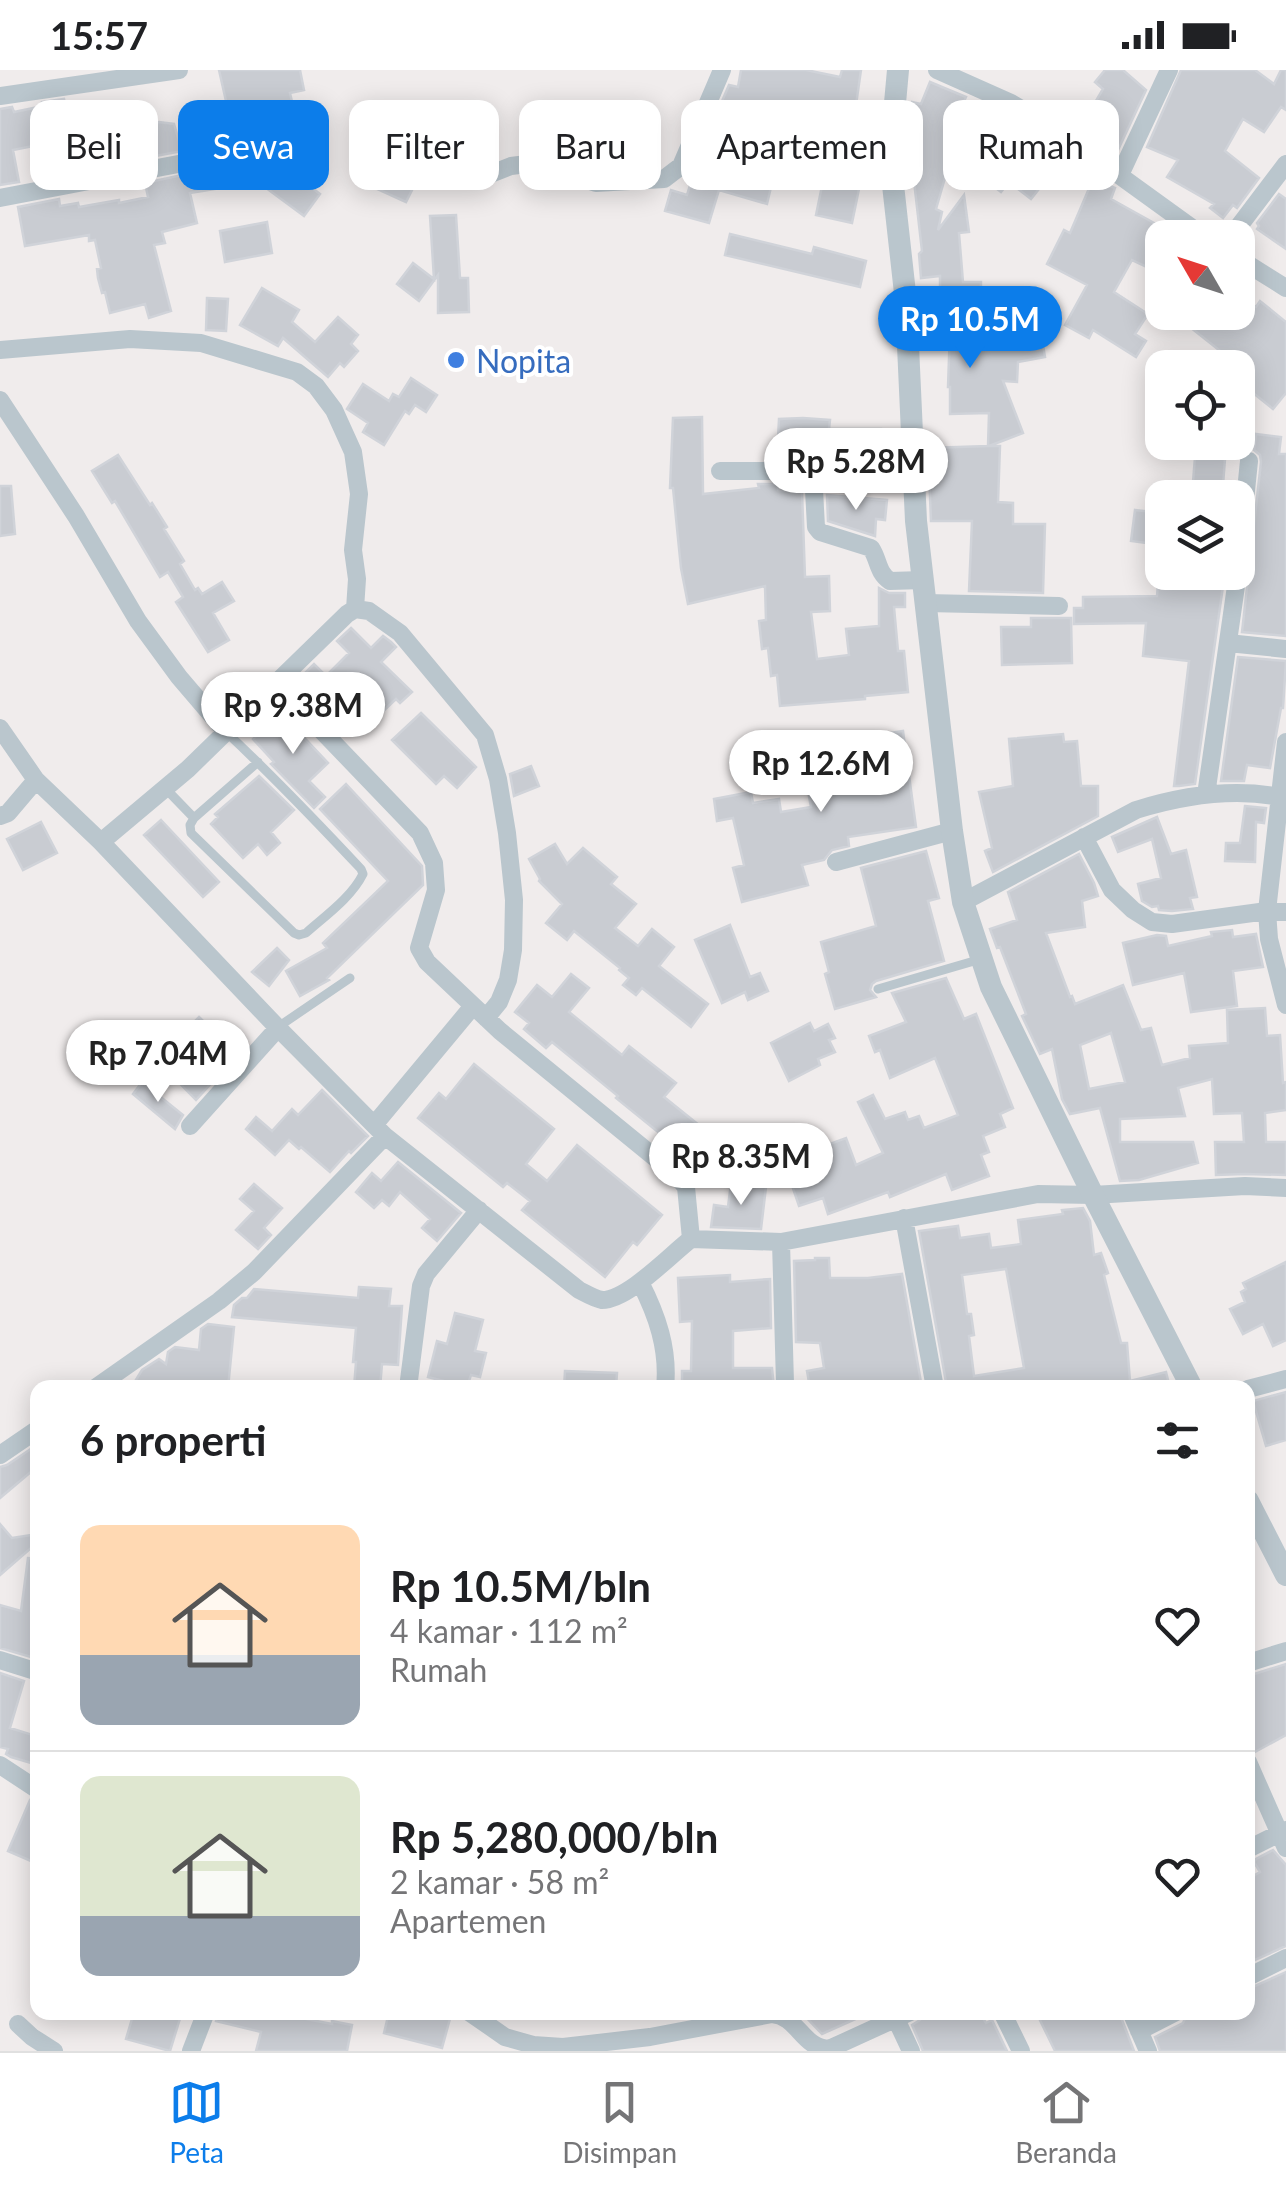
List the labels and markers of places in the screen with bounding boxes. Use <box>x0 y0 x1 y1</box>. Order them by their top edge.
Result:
pin: Rp 10.5M <box>867 286 1073 371</box>
place label: Nopita <box>476 341 571 380</box>
marker: Nopita <box>445 349 467 371</box>
pin: Rp 5.28M <box>753 428 959 513</box>
pin: Rp 9.38M <box>190 672 396 757</box>
pin: Rp 12.6M <box>718 730 924 815</box>
pin: Rp 7.04M <box>55 1020 261 1105</box>
pin: Rp 8.35M <box>638 1123 844 1208</box>

